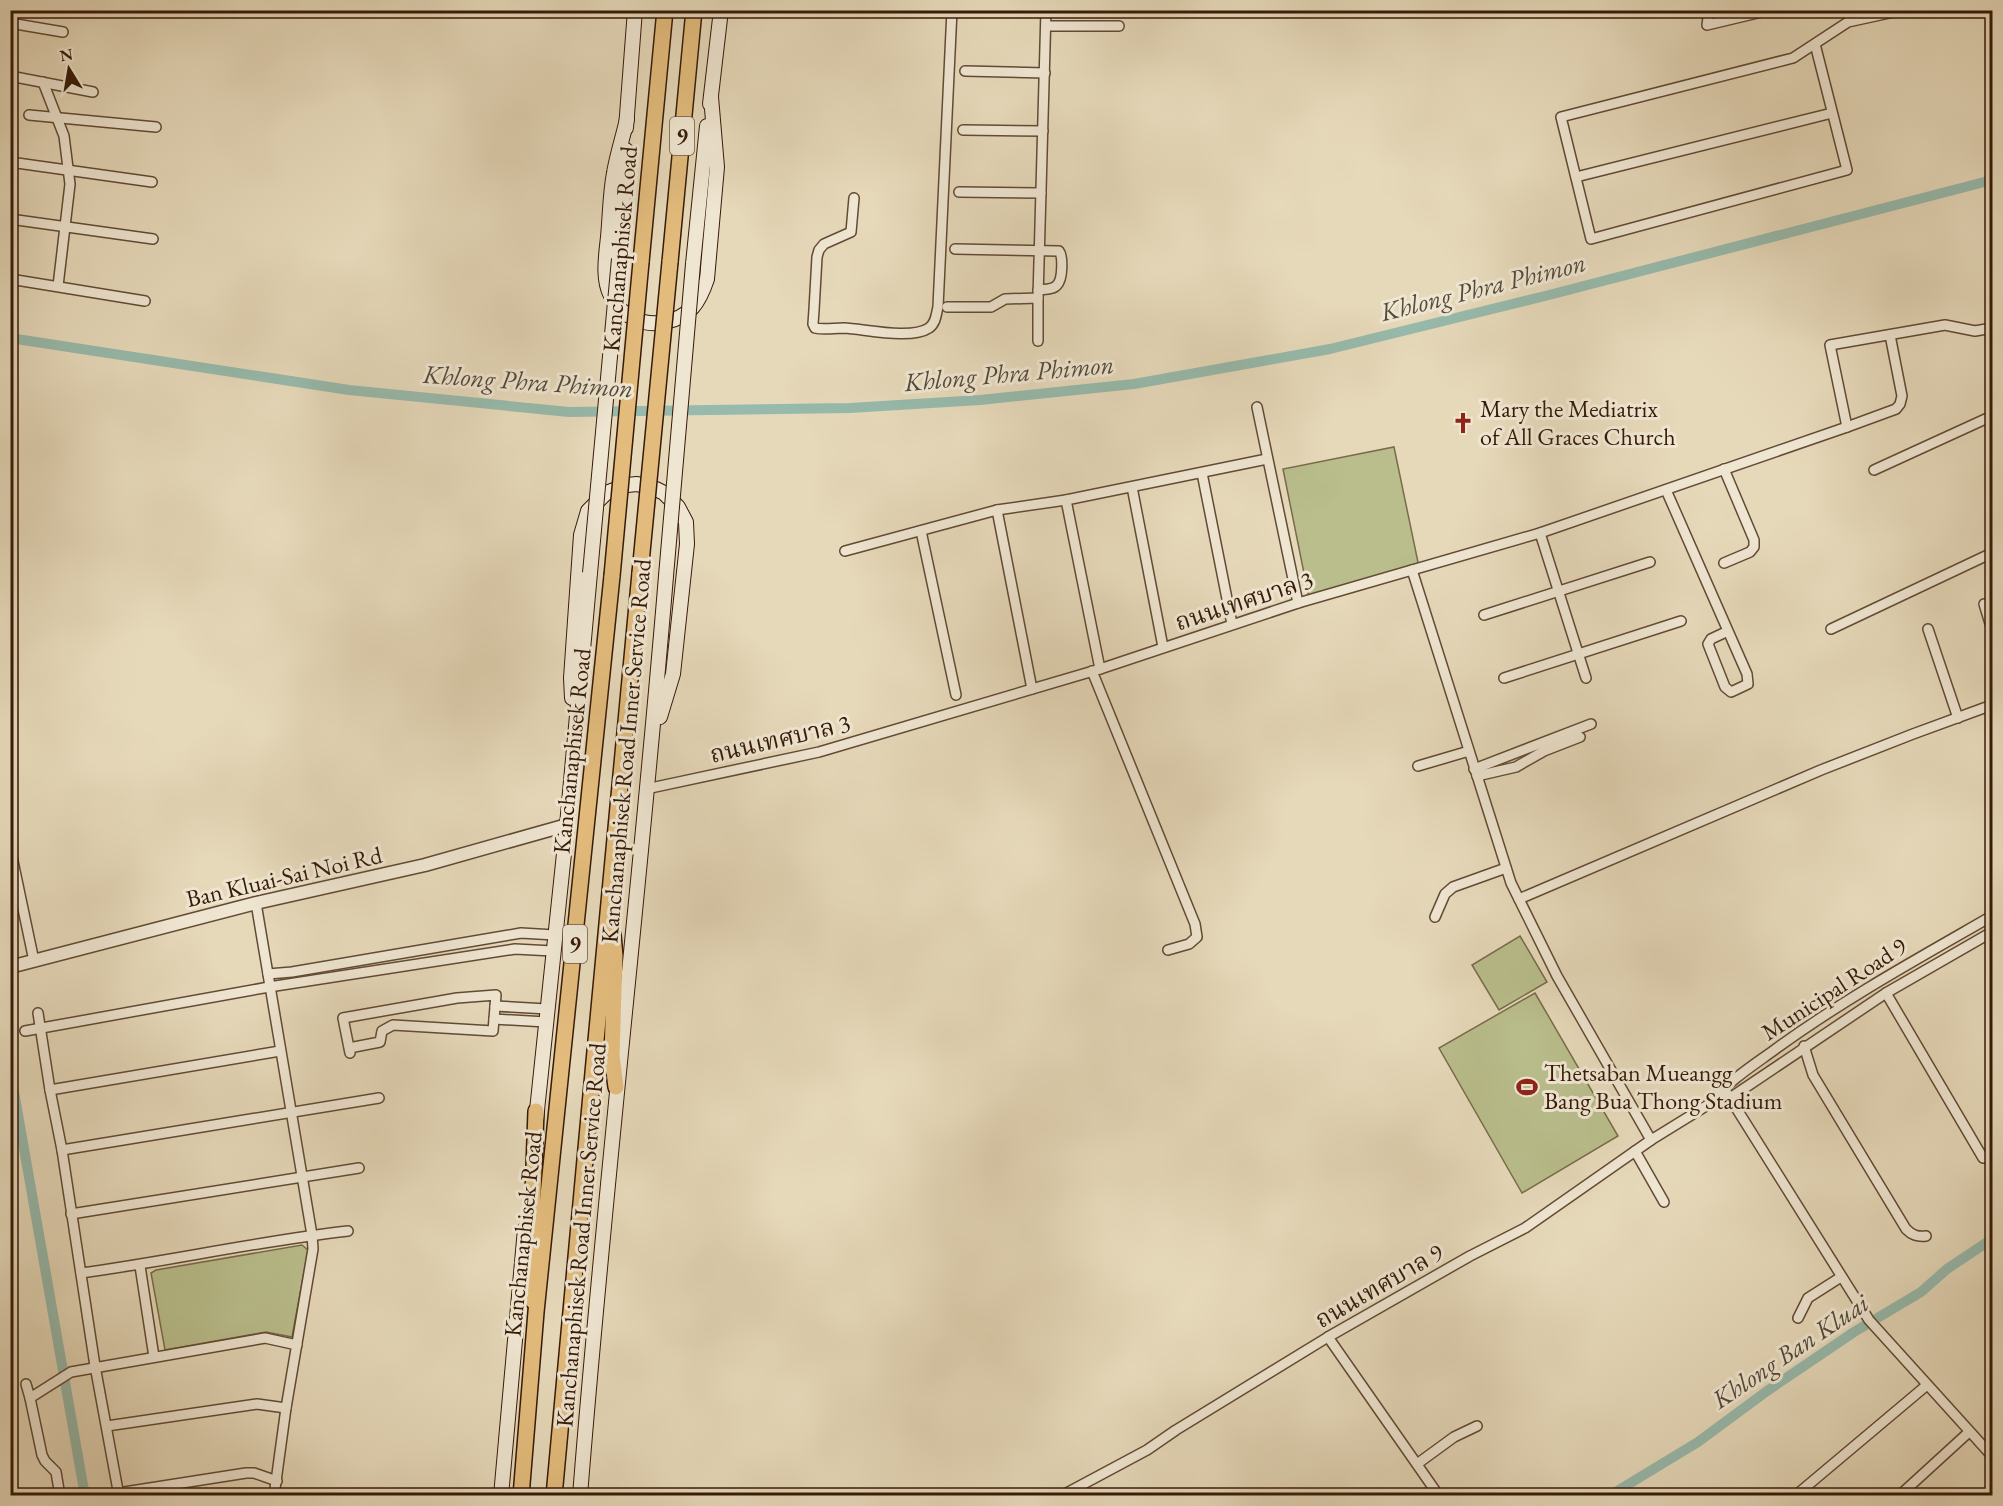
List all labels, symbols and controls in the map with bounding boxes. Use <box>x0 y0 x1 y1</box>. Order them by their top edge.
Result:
north arrow <box>39 39 99 99</box>
text: N <box>58 43 75 66</box>
road number: 9 <box>670 117 694 155</box>
street label: Kanchanaphisek Road <box>595 144 644 353</box>
water label: Khlong Phra Phimon <box>1376 245 1589 329</box>
water label: Khlong Phra Phimon <box>902 347 1115 399</box>
water label: Khlong Phra Phimon <box>421 357 634 405</box>
place label: Mary the Mediatrix of All Graces Church <box>1480 393 1676 452</box>
church icon: Mary the Mediatrix of All Graces Church <box>1451 411 1475 435</box>
street label: Kanchanaphisek Road Inner Service Road <box>593 557 658 944</box>
street label: ถนนเทศบาล 3 <box>1171 564 1317 637</box>
street label: Kanchanaphisek Road <box>545 646 598 855</box>
street label: ถนนเทศบาล 3 <box>707 707 853 770</box>
street label: Ban Kluai-Sai Noi Rd <box>183 839 386 914</box>
road number: 9 <box>563 925 587 963</box>
street label: Municipal Road 9 <box>1755 930 1913 1047</box>
street label: Kanchanaphisek Road Inner Service Road <box>548 1041 613 1428</box>
place label: Thetsaban Mueangg Bang Bua Thong Stadium <box>1544 1057 1783 1116</box>
sports icon: Thetsaban Mueangg Bang Bua Thong Stadium <box>1515 1075 1539 1099</box>
street label: Kanchanaphisek Road <box>496 1129 549 1338</box>
street label: ถนนเทศบาล 9 <box>1309 1236 1449 1335</box>
water label: Khlong Ban Kluai <box>1704 1285 1876 1417</box>

